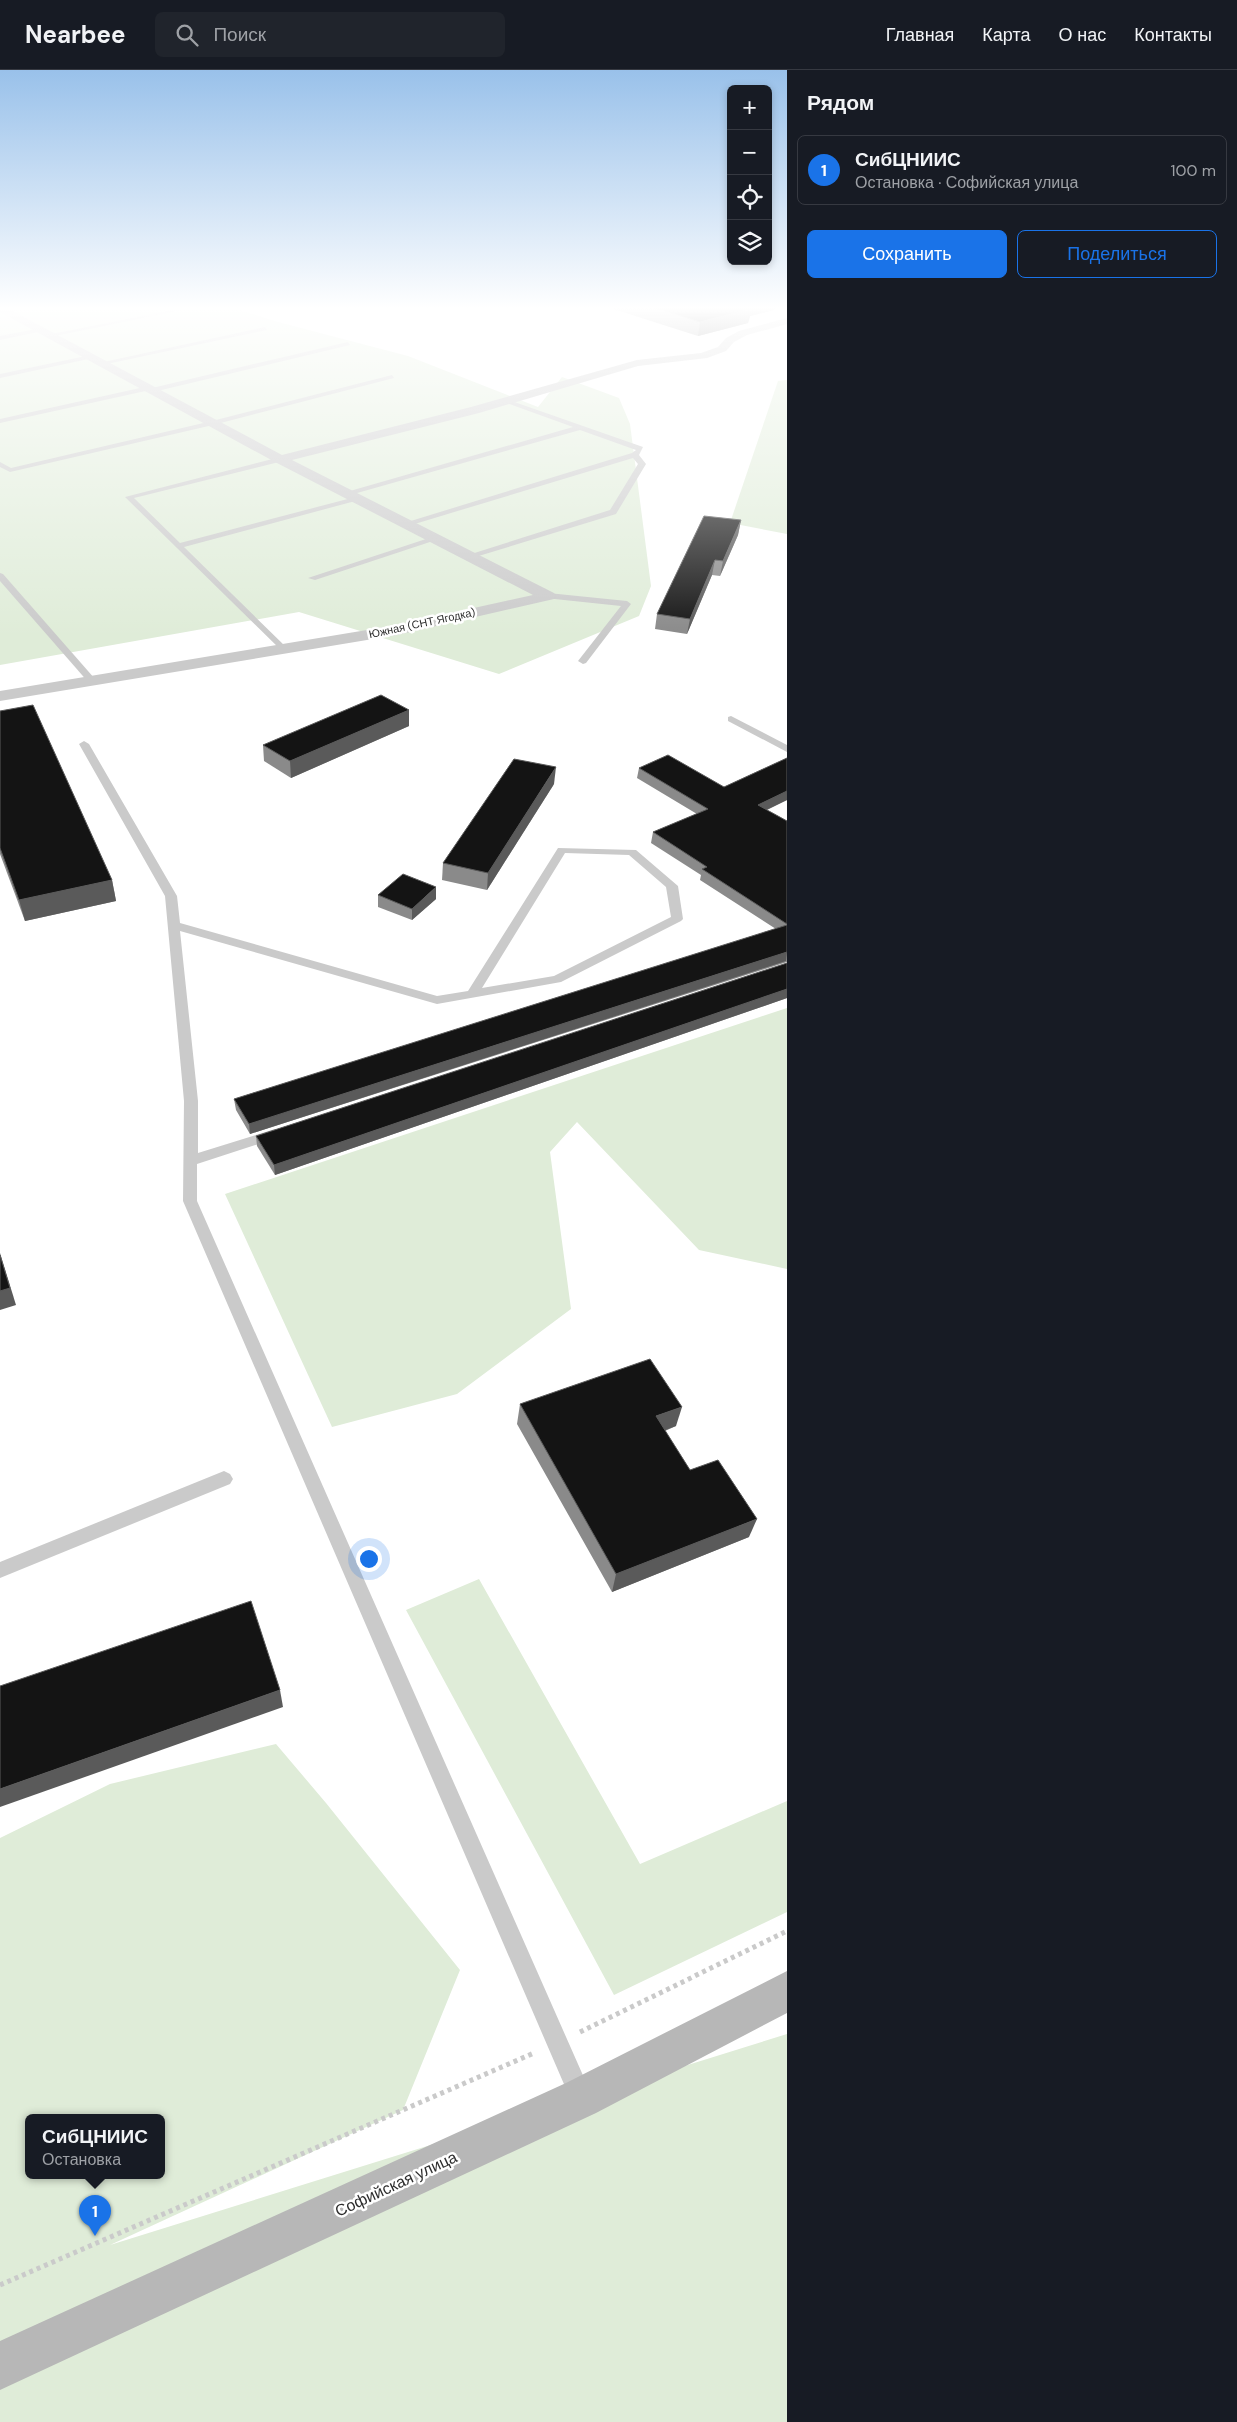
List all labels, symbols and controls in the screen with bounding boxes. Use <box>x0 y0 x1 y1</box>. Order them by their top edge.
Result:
search box <box>155 12 505 57</box>
text: Nearbee <box>25 19 125 50</box>
icon: search <box>173 21 201 49</box>
text: Поиск <box>213 22 266 47</box>
text: Главная <box>886 23 954 47</box>
text: Карта <box>982 23 1031 47</box>
text: О нас <box>1059 23 1106 47</box>
text: Контакты <box>1134 23 1212 47</box>
map controls <box>727 85 772 265</box>
button: + <box>727 85 772 130</box>
text: Рядом <box>807 89 874 117</box>
button: − <box>727 130 772 175</box>
text: СибЦНИИС <box>855 147 961 172</box>
text: 1 <box>821 160 827 181</box>
text: 100 m <box>1171 160 1216 181</box>
text: Остановка · Софийская улица <box>855 172 1078 193</box>
button: locate <box>727 175 772 220</box>
button: layers <box>727 220 772 265</box>
button: Сохранить <box>807 230 1007 278</box>
button: Поделиться <box>1017 230 1217 278</box>
street label: Южная (СНТ Ягодка) <box>367 605 477 641</box>
your location <box>356 1546 382 1572</box>
popup <box>25 2114 165 2179</box>
text: СибЦНИИС <box>42 2124 148 2149</box>
street label: Софийская улица <box>331 2146 461 2222</box>
text: Остановка <box>42 2149 121 2170</box>
pin: 1 <box>79 2195 111 2236</box>

